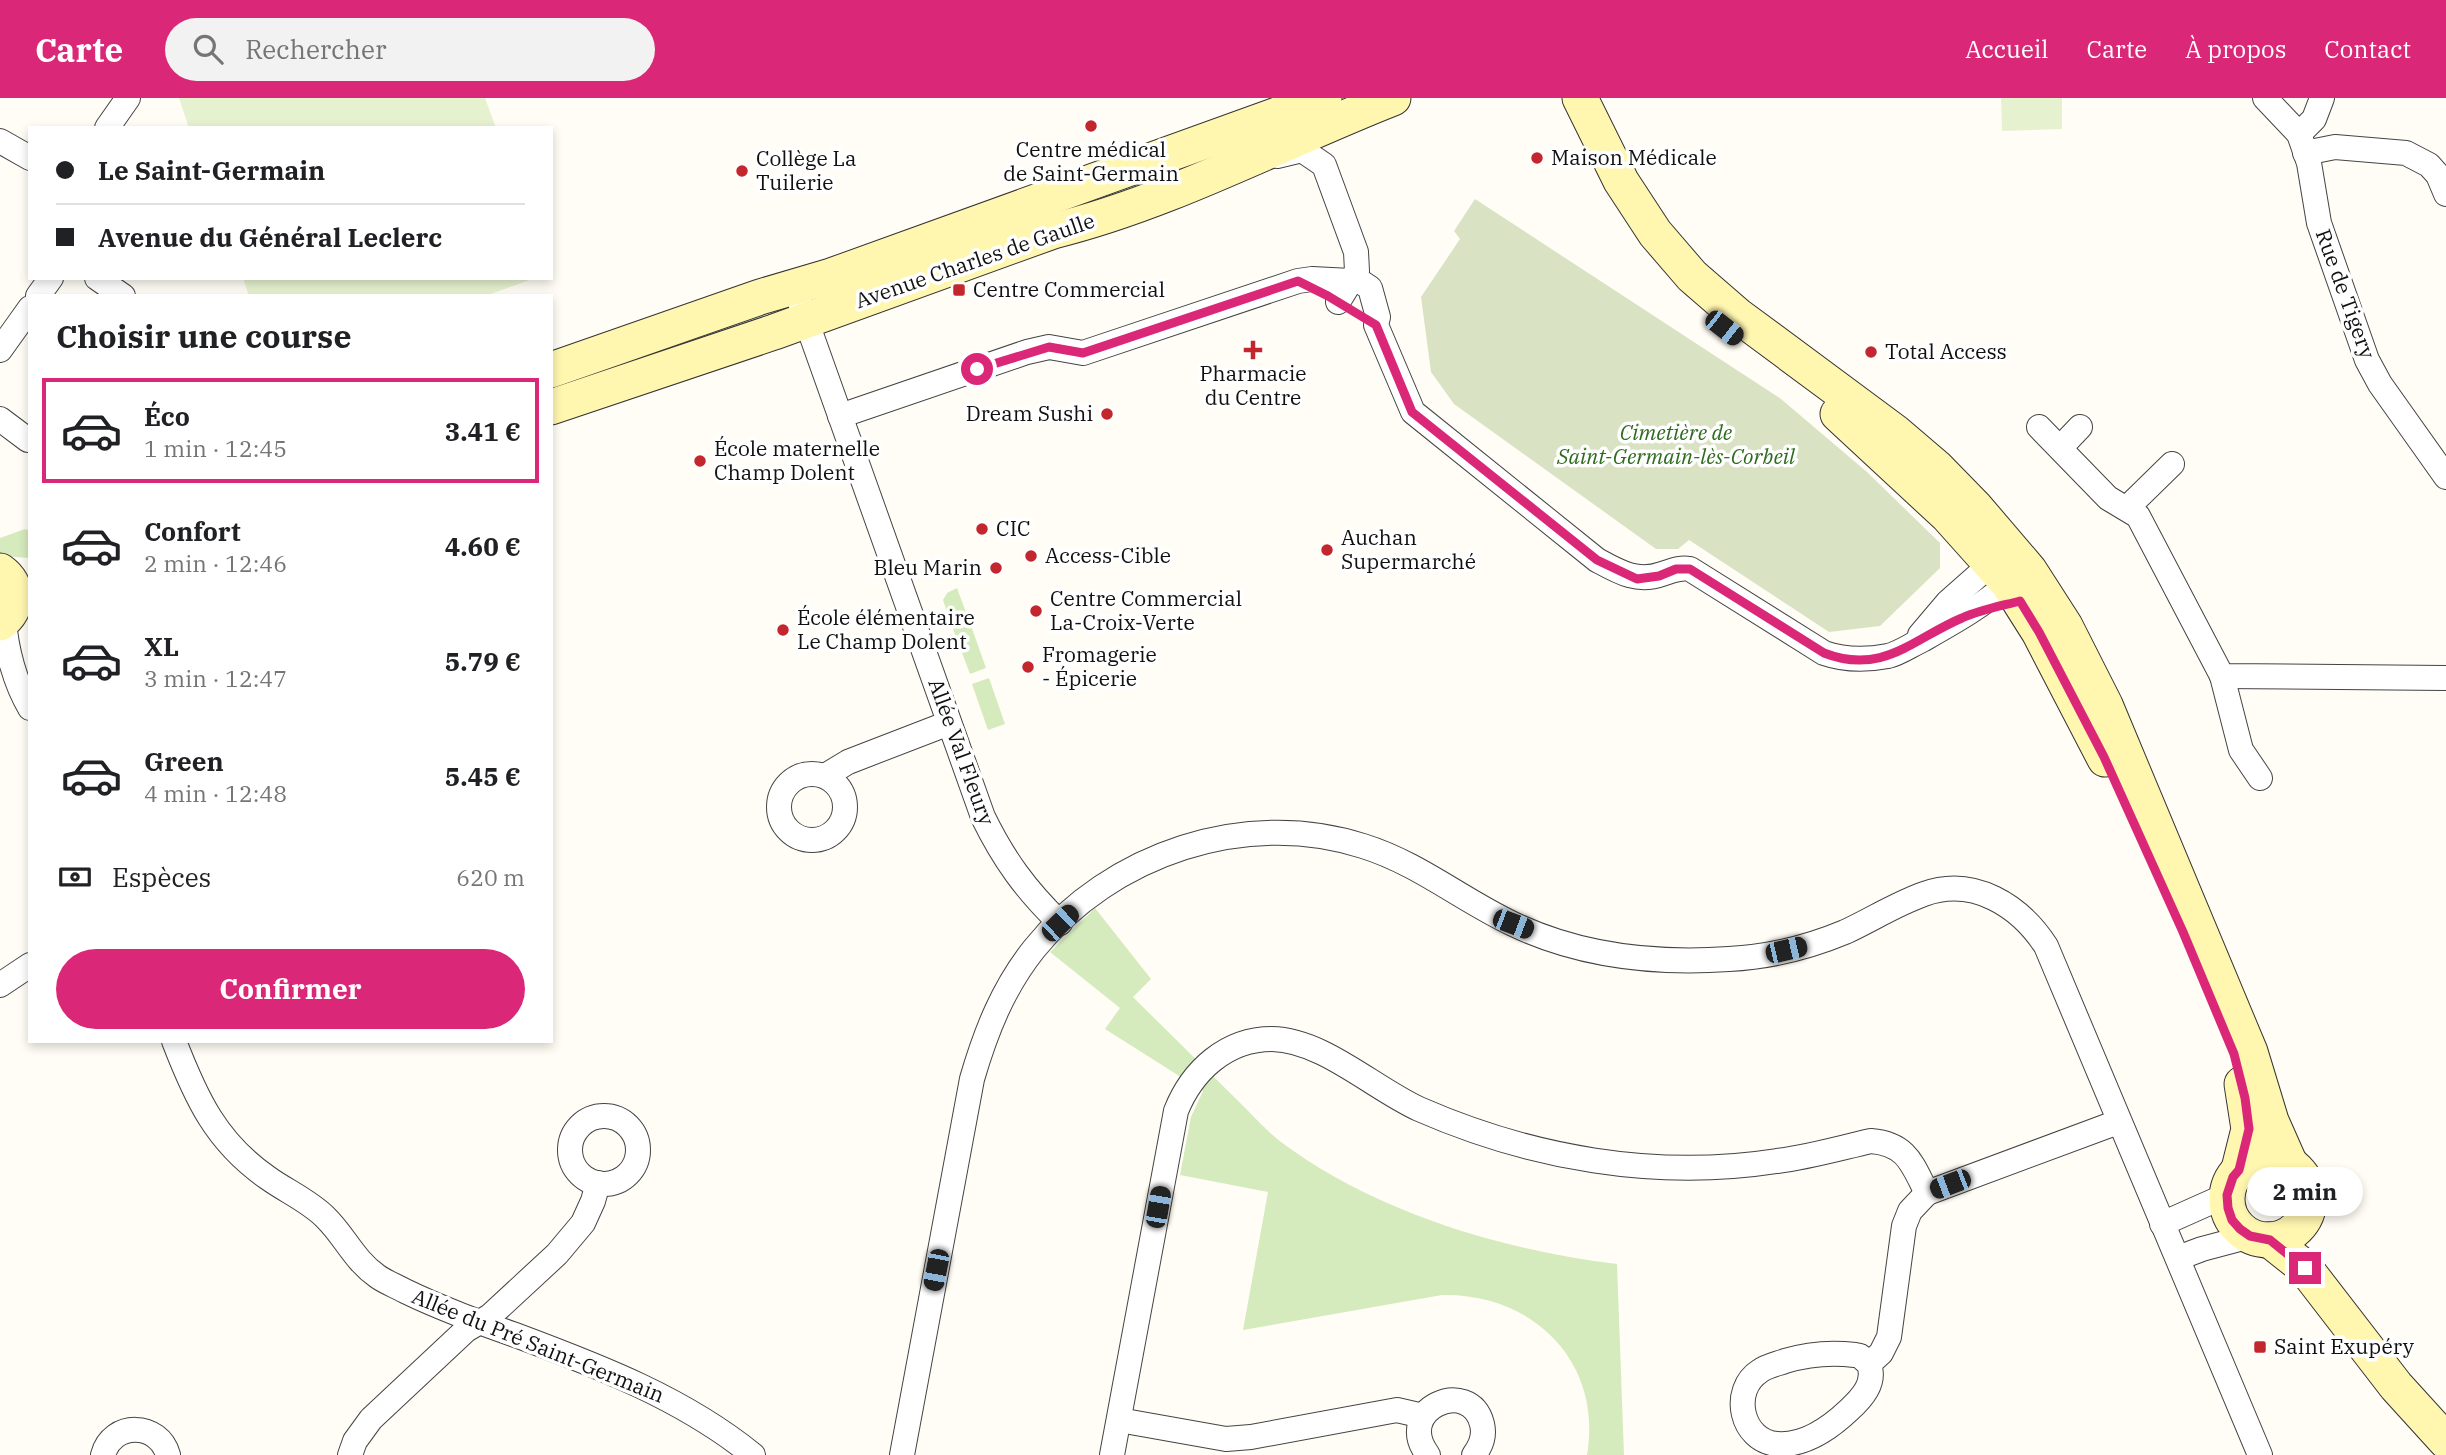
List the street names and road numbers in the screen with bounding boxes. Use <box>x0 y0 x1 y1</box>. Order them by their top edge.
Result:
street label: Avenue Charles de Gaulle <box>851 206 1098 314</box>
street label: Rue de Tigery <box>2310 225 2383 363</box>
street label: Allée Val Fleury <box>922 674 1002 830</box>
street label: Allée du Pré Saint-Germain <box>408 1282 669 1409</box>

